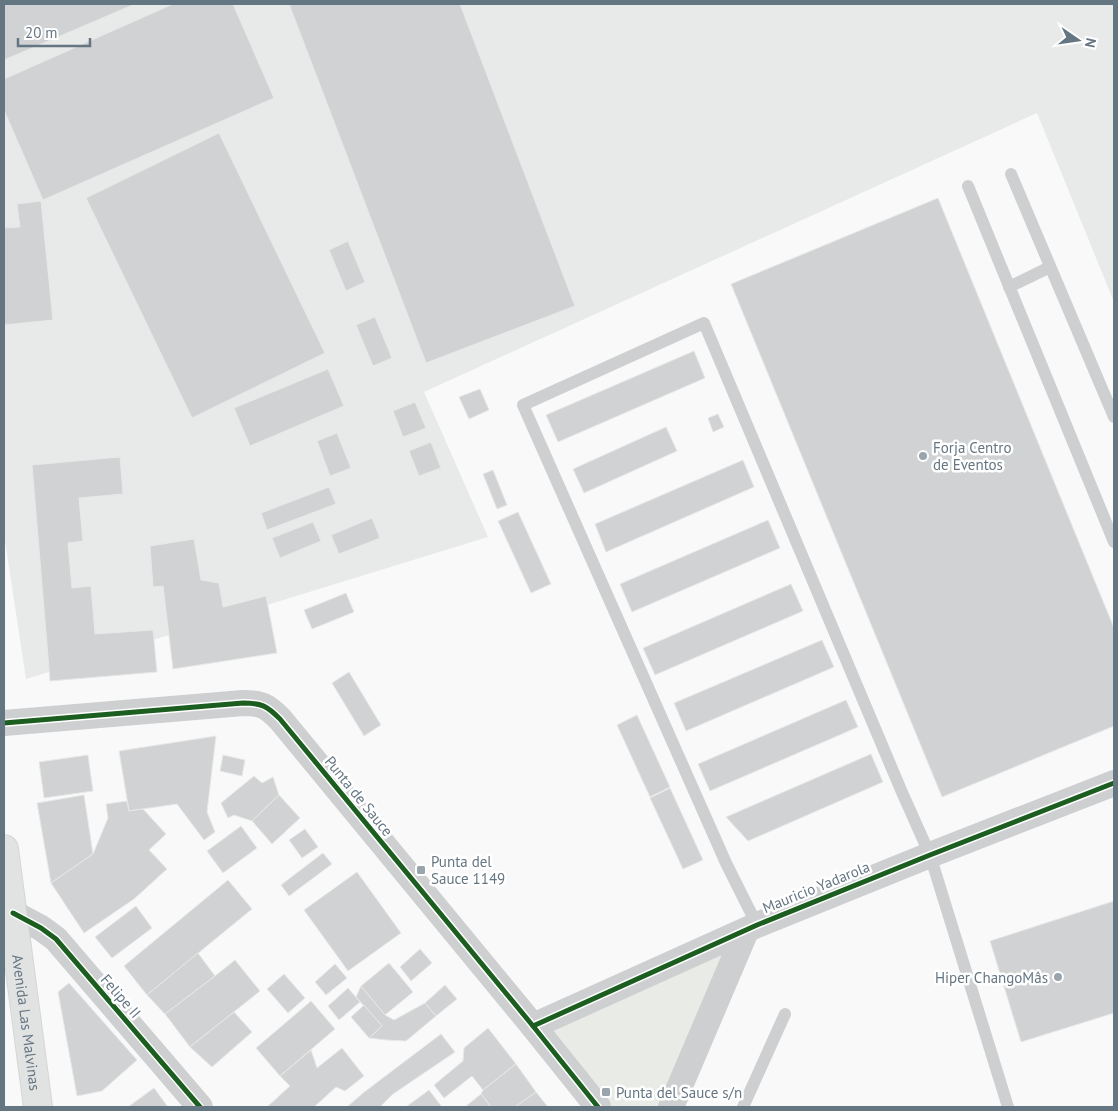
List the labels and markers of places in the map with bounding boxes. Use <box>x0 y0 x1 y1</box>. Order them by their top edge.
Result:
place label: Forja Centro de Eventos <box>933 438 1011 474</box>
marker: Forja Centro de Eventos <box>917 450 929 462</box>
place label: Punta del Sauce 1149 <box>431 852 505 888</box>
marker: Punta del Sauce 1149 <box>415 864 427 876</box>
place label: Hiper ChangoMâs <box>935 968 1048 987</box>
marker: Hiper ChangoMâs <box>1052 971 1064 983</box>
place label: Punta del Sauce s/n <box>616 1083 742 1102</box>
marker: Punta del Sauce s/n <box>600 1086 612 1098</box>

